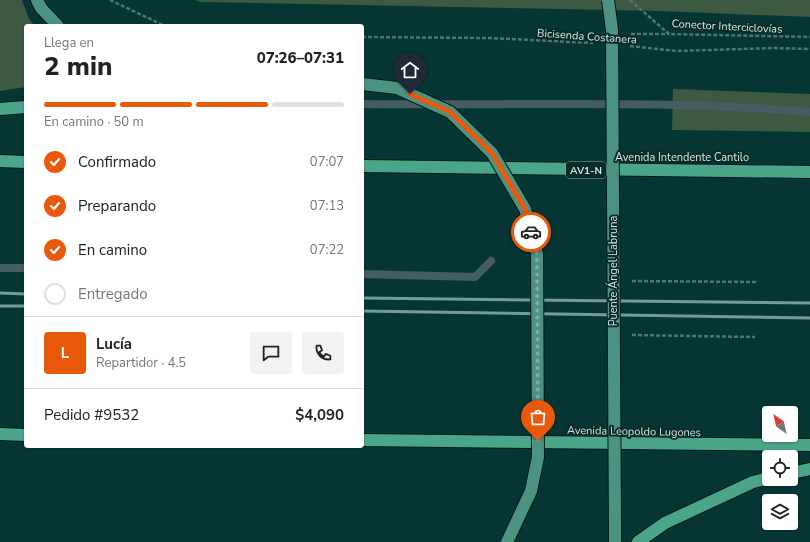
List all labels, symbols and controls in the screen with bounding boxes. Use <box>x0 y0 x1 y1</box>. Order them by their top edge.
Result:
street label: Conector Interciclovías <box>671 16 783 37</box>
street label: Bicisenda Costanera <box>537 26 638 47</box>
text: Llega en <box>44 34 94 52</box>
text: 07:26–07:31 <box>257 48 344 68</box>
text: 2 min <box>44 49 112 84</box>
pin <box>393 53 427 94</box>
icon: home <box>399 59 421 81</box>
text: En camino · 50 m <box>44 113 144 131</box>
street label: Avenida Intendente Cantilo <box>615 150 749 165</box>
icon: check <box>44 151 66 173</box>
text: Confirmado <box>78 152 156 172</box>
text: 07:07 <box>310 153 344 171</box>
road number: AV1-N <box>566 162 606 178</box>
icon: check <box>44 195 66 217</box>
text: Preparando <box>78 196 156 216</box>
text: 07:13 <box>310 197 344 215</box>
courier <box>511 212 551 252</box>
street label: Puente Ángel Labruna <box>605 215 621 326</box>
icon: car <box>520 221 542 243</box>
icon: check <box>44 239 66 261</box>
text: En camino <box>78 240 147 260</box>
text: 07:22 <box>310 241 344 259</box>
text: Entregado <box>78 284 148 304</box>
button: chat <box>250 332 292 374</box>
button: phone <box>302 332 344 374</box>
text: Lucía <box>96 334 132 354</box>
text: L <box>61 343 69 363</box>
text: Repartidor · 4.5 <box>96 354 186 372</box>
pin <box>521 400 555 441</box>
text: Pedido #9532 <box>44 405 139 425</box>
text: $4,090 <box>295 405 344 425</box>
icon: bag <box>527 406 549 428</box>
north arrow <box>762 406 798 442</box>
map controls <box>762 406 798 530</box>
street label: Avenida Leopoldo Lugones <box>567 423 701 440</box>
button: locate <box>762 450 798 486</box>
button: layers <box>762 494 798 530</box>

